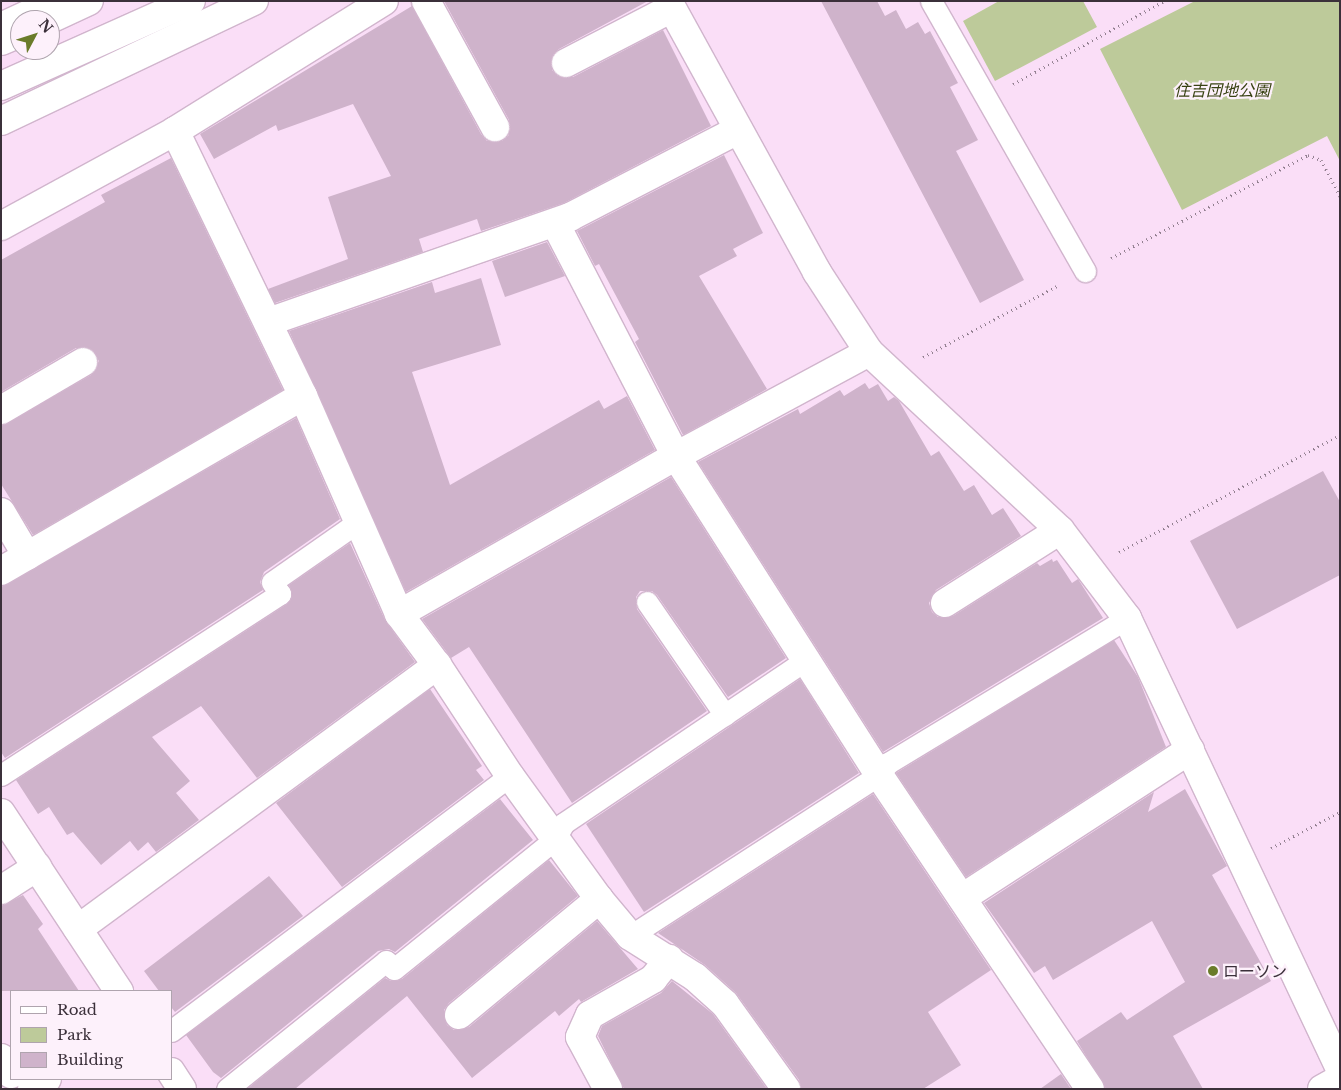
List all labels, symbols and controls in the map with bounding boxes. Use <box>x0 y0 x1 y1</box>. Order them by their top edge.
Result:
north arrow <box>10 10 60 60</box>
text: N <box>35 15 57 37</box>
park label: 住吉団地公園 <box>1174 80 1270 100</box>
place label: ローソン <box>1223 961 1287 981</box>
marker: ローソン <box>1207 965 1219 977</box>
legend <box>10 990 172 1080</box>
text: Road <box>57 1000 97 1019</box>
text: Park <box>57 1025 92 1044</box>
text: Building <box>57 1050 123 1069</box>

